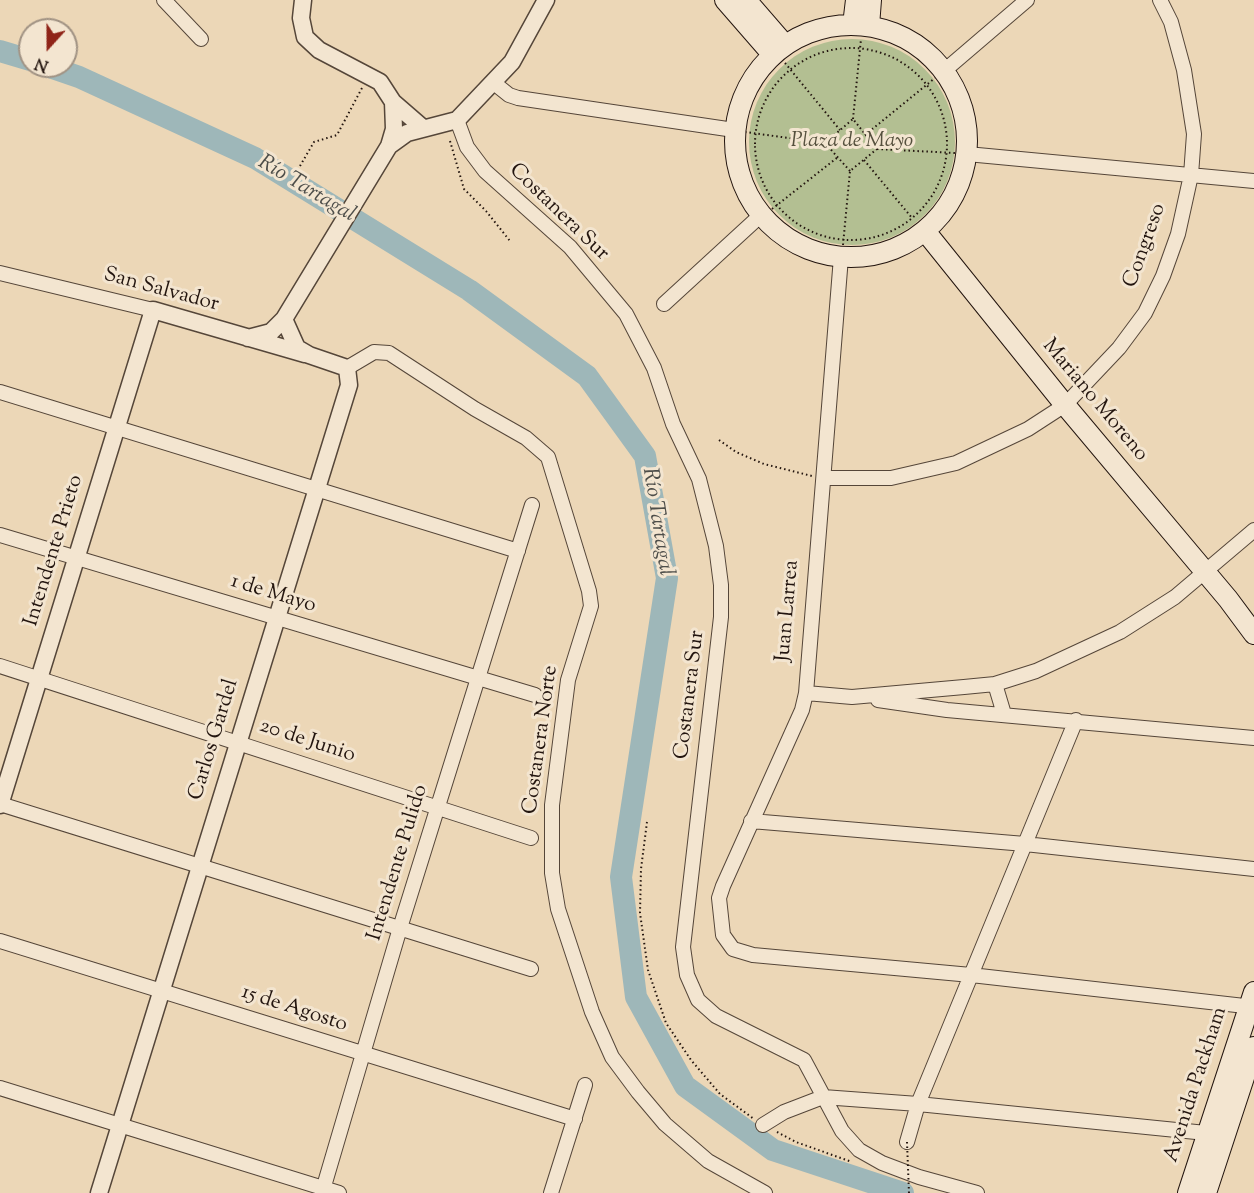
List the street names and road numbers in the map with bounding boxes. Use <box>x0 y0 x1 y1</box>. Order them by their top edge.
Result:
street label: Costanera Sur <box>503 159 613 267</box>
street label: Congreso <box>1119 200 1173 292</box>
street label: San Salvador <box>101 264 221 318</box>
street label: Mariano Moreno <box>1035 335 1153 467</box>
street label: Intendente Prieto <box>20 472 90 630</box>
street label: Juan Larrea <box>772 559 806 663</box>
street label: 1 de Mayo <box>227 570 319 620</box>
street label: Costanera Sur <box>671 629 711 761</box>
street label: Costanera Norte <box>519 664 565 816</box>
street label: Carlos Gardel <box>185 676 245 804</box>
street label: 20 de Junio <box>256 715 358 769</box>
street label: Intendente Pulido <box>363 782 435 944</box>
street label: 15 de Agosto <box>238 981 350 1039</box>
street label: Avenida Packham <box>1160 1004 1234 1166</box>

